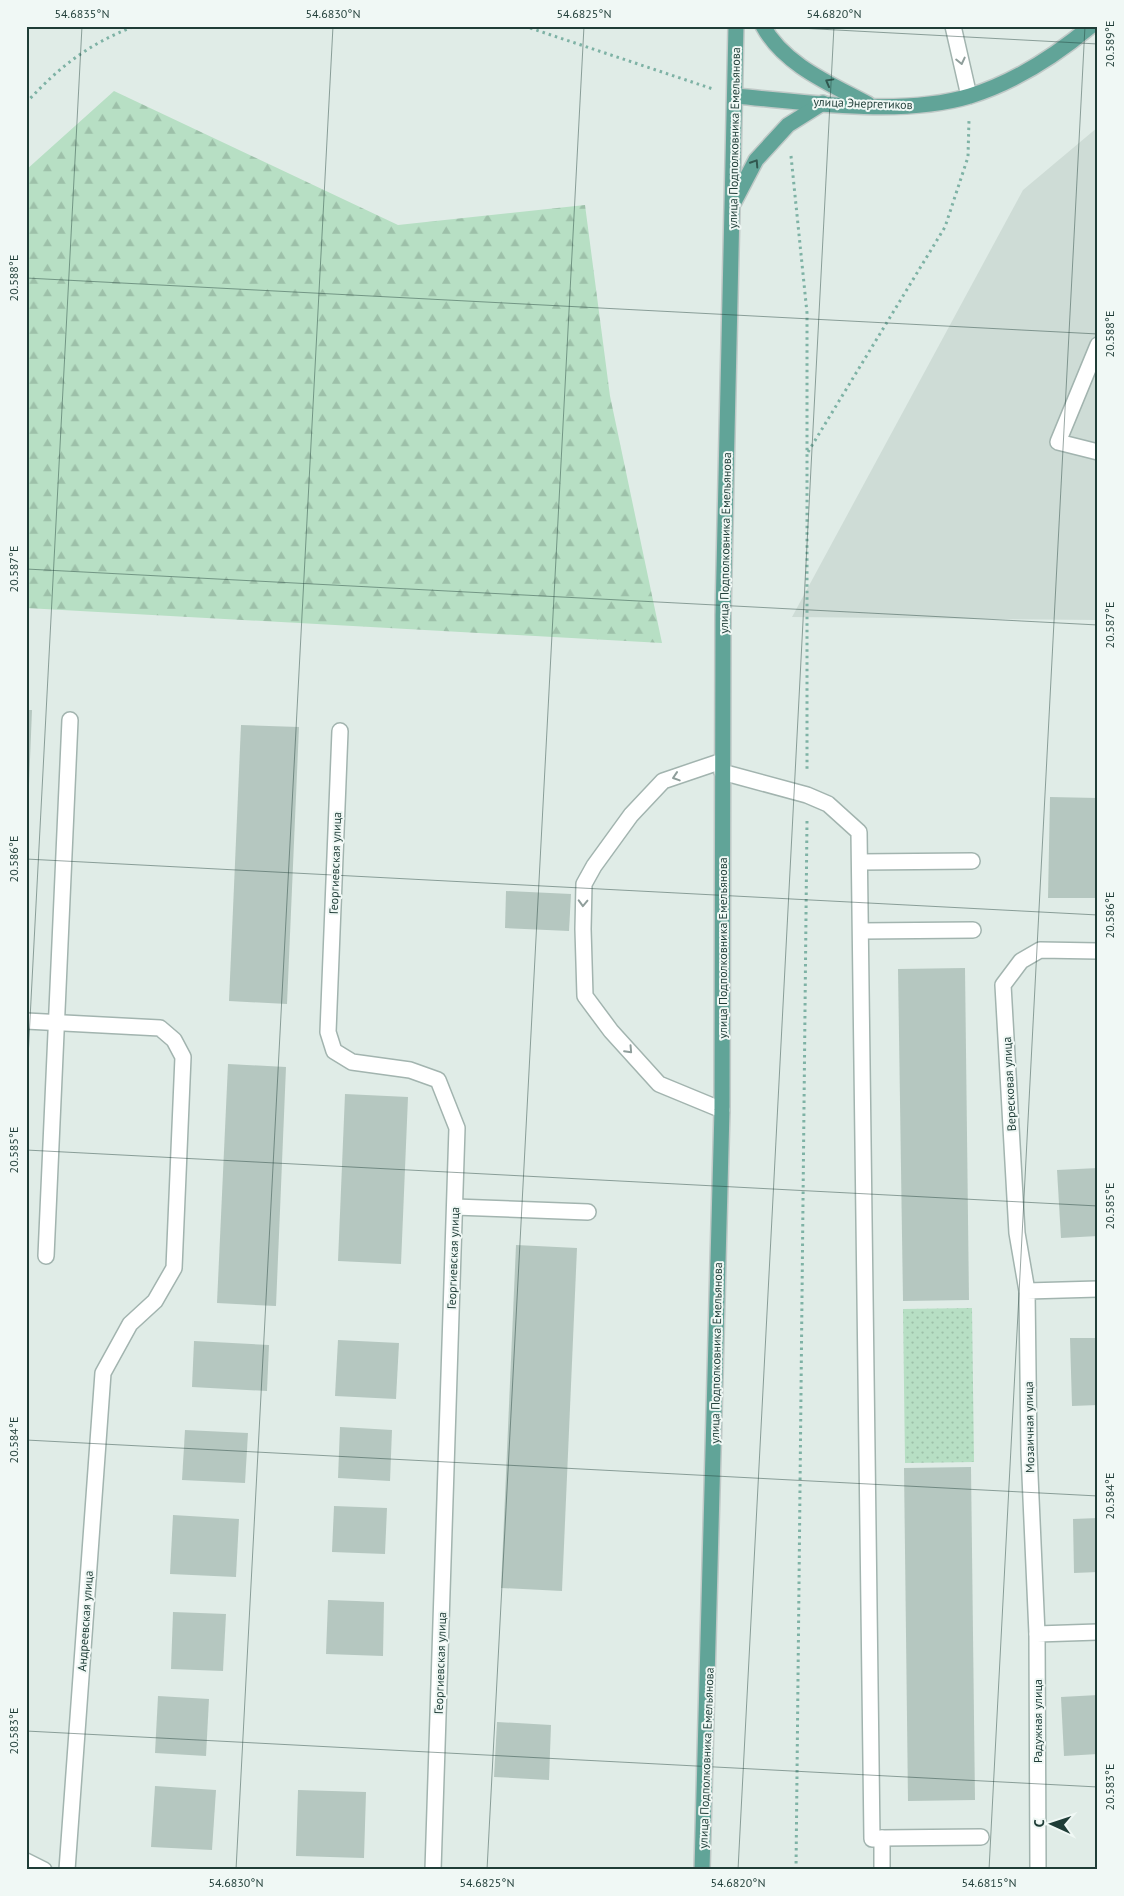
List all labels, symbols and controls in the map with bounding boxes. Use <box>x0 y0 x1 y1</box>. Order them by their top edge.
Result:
text: 54.6835°N <box>55 6 109 21</box>
text: 54.6830°N <box>306 6 360 21</box>
text: 54.6825°N <box>557 6 611 21</box>
text: 54.6820°N <box>807 6 861 21</box>
text: 20.589°E <box>1102 21 1117 67</box>
street label: улица Подполковника Емельянова <box>725 47 743 229</box>
one-way arrow <box>955 57 966 66</box>
one-way arrow <box>825 78 834 88</box>
street label: улица Энергетиков <box>813 94 913 112</box>
one-way arrow <box>749 159 759 168</box>
text: 20.588°E <box>6 255 21 301</box>
text: 20.588°E <box>1102 311 1117 357</box>
street label: улица Подполковника Емельянова <box>716 452 734 634</box>
text: 20.587°E <box>6 546 21 592</box>
text: 20.587°E <box>1102 602 1117 648</box>
one-way arrow <box>672 771 680 781</box>
street label: Георгиевская улица <box>326 811 344 914</box>
text: 20.586°E <box>6 836 21 882</box>
street label: улица Подполковника Емельянова <box>715 857 730 1039</box>
text: 20.586°E <box>1102 892 1117 938</box>
one-way arrow <box>578 899 589 907</box>
street label: Вересковая улица <box>999 1036 1019 1132</box>
one-way arrow <box>623 1045 632 1054</box>
text: 20.585°E <box>6 1127 21 1173</box>
text: 20.585°E <box>1102 1183 1117 1229</box>
street label: Георгиевская улица <box>444 1206 462 1309</box>
street label: улица Подполковника Емельянова <box>707 1262 725 1444</box>
street label: Мозаичная улица <box>1021 1381 1037 1473</box>
text: 20.584°E <box>6 1417 21 1463</box>
text: 20.584°E <box>1102 1473 1117 1519</box>
street label: Андреевская улица <box>74 1570 96 1672</box>
street label: Георгиевская улица <box>431 1611 449 1714</box>
street label: улица Подполковника Емельянова <box>695 1667 717 1849</box>
street label: Радужная улица <box>1030 1679 1045 1763</box>
text: 20.583°E <box>6 1708 21 1754</box>
text: 20.583°E <box>1102 1764 1117 1810</box>
north arrow <box>1026 1798 1076 1848</box>
text: С <box>1030 1819 1048 1828</box>
text: 54.6830°N <box>209 1875 263 1890</box>
text: 54.6825°N <box>460 1875 514 1890</box>
text: 54.6820°N <box>711 1875 765 1890</box>
text: 54.6815°N <box>962 1875 1016 1890</box>

